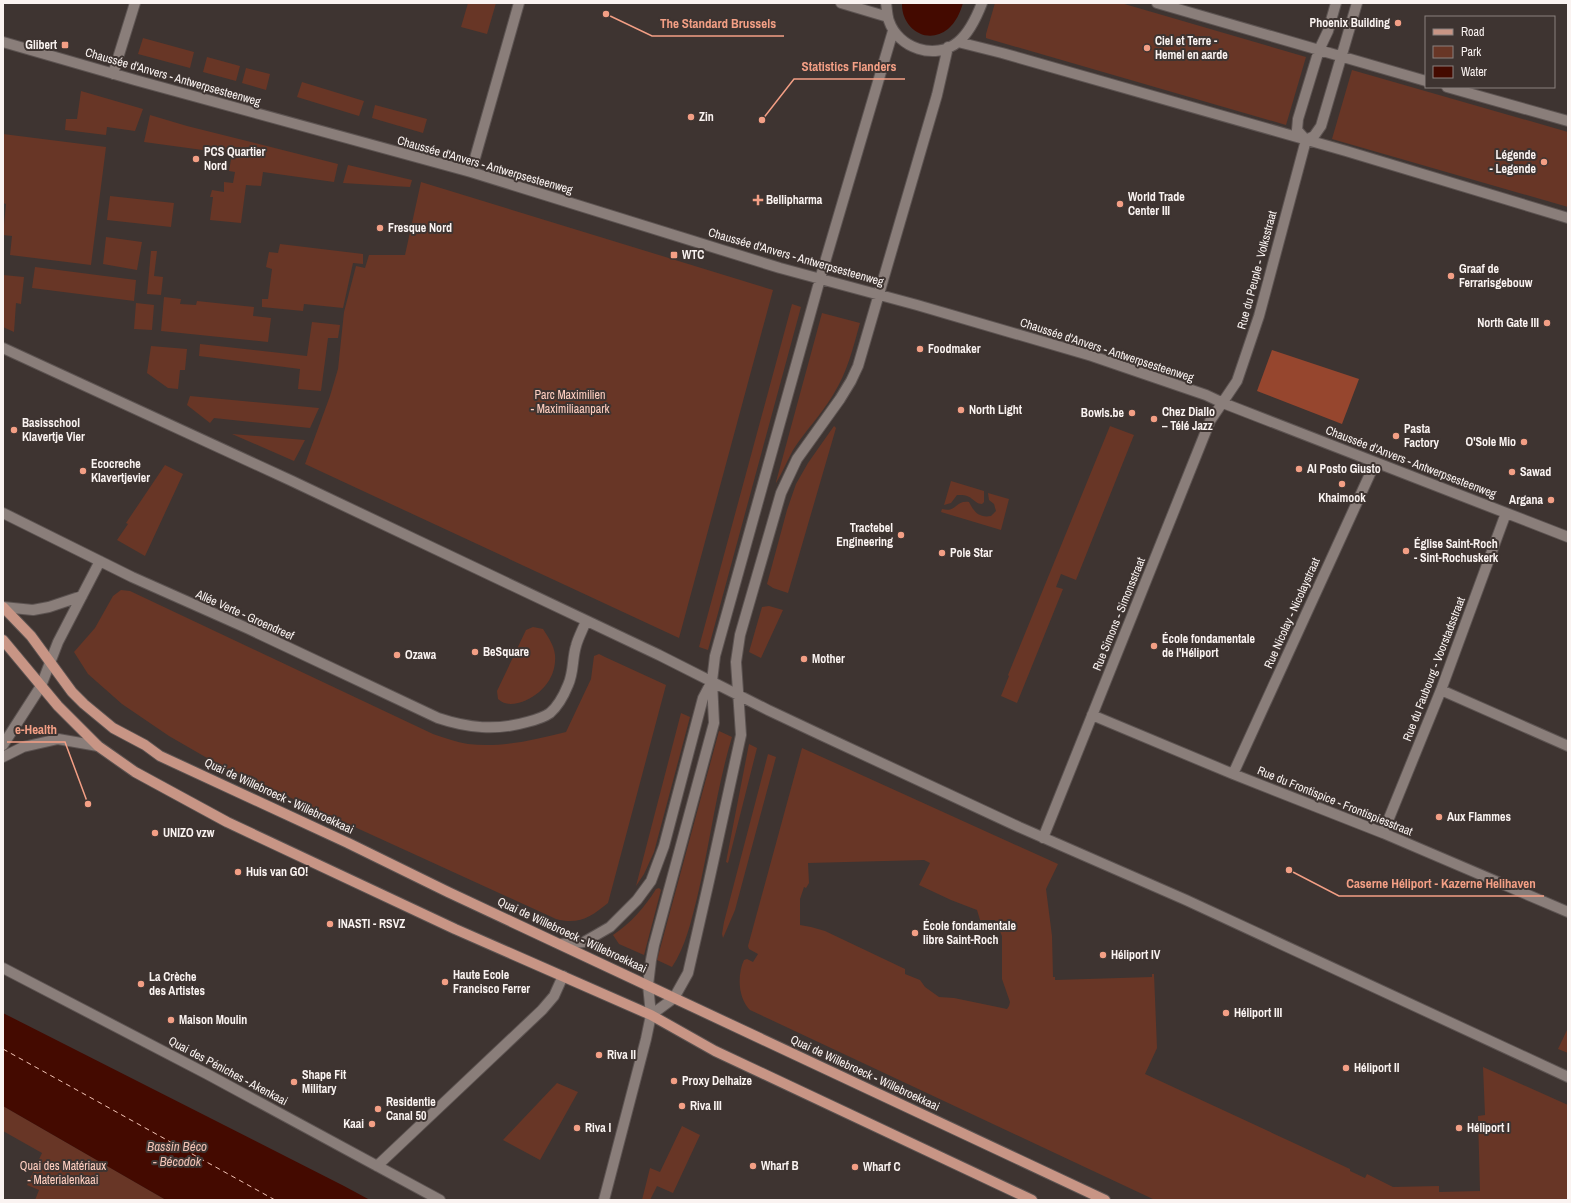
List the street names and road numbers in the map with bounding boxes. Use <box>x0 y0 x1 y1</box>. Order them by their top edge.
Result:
street label: Chaussée d'Anvers - Antwerpsesteenweg <box>83 44 263 110</box>
street label: Chaussée d'Anvers - Antwerpsesteenweg <box>395 132 575 198</box>
street label: Rue du Peuple - Volksstraat <box>1233 209 1281 331</box>
street label: Chaussée d'Anvers - Antwerpsesteenweg <box>706 224 886 290</box>
street label: Chaussée d'Anvers - Antwerpsesteenweg <box>1018 314 1196 386</box>
street label: Chaussée d'Anvers - Antwerpsesteenweg <box>1323 422 1499 502</box>
street label: Rue Simons - Simonsstraat <box>1089 555 1149 673</box>
street label: Rue Nicolay - Nicolaystraat <box>1260 555 1324 671</box>
street label: Allée Verte - Groendreef <box>192 586 297 644</box>
street label: Rue du Faubourg - Voorstadsstraat <box>1399 594 1469 743</box>
street label: Quai de Willebroeck - Willebroekkaai <box>202 754 356 838</box>
street label: Rue du Frontispice - Frontispiesstraat <box>1255 762 1415 840</box>
street label: Quai de Willebroeck - Willebroekkaai <box>495 893 649 977</box>
street label: Quai de Willebroeck - Willebroekkaai <box>788 1031 942 1115</box>
street label: Quai des Péniches - Akenkaai <box>166 1033 290 1109</box>

